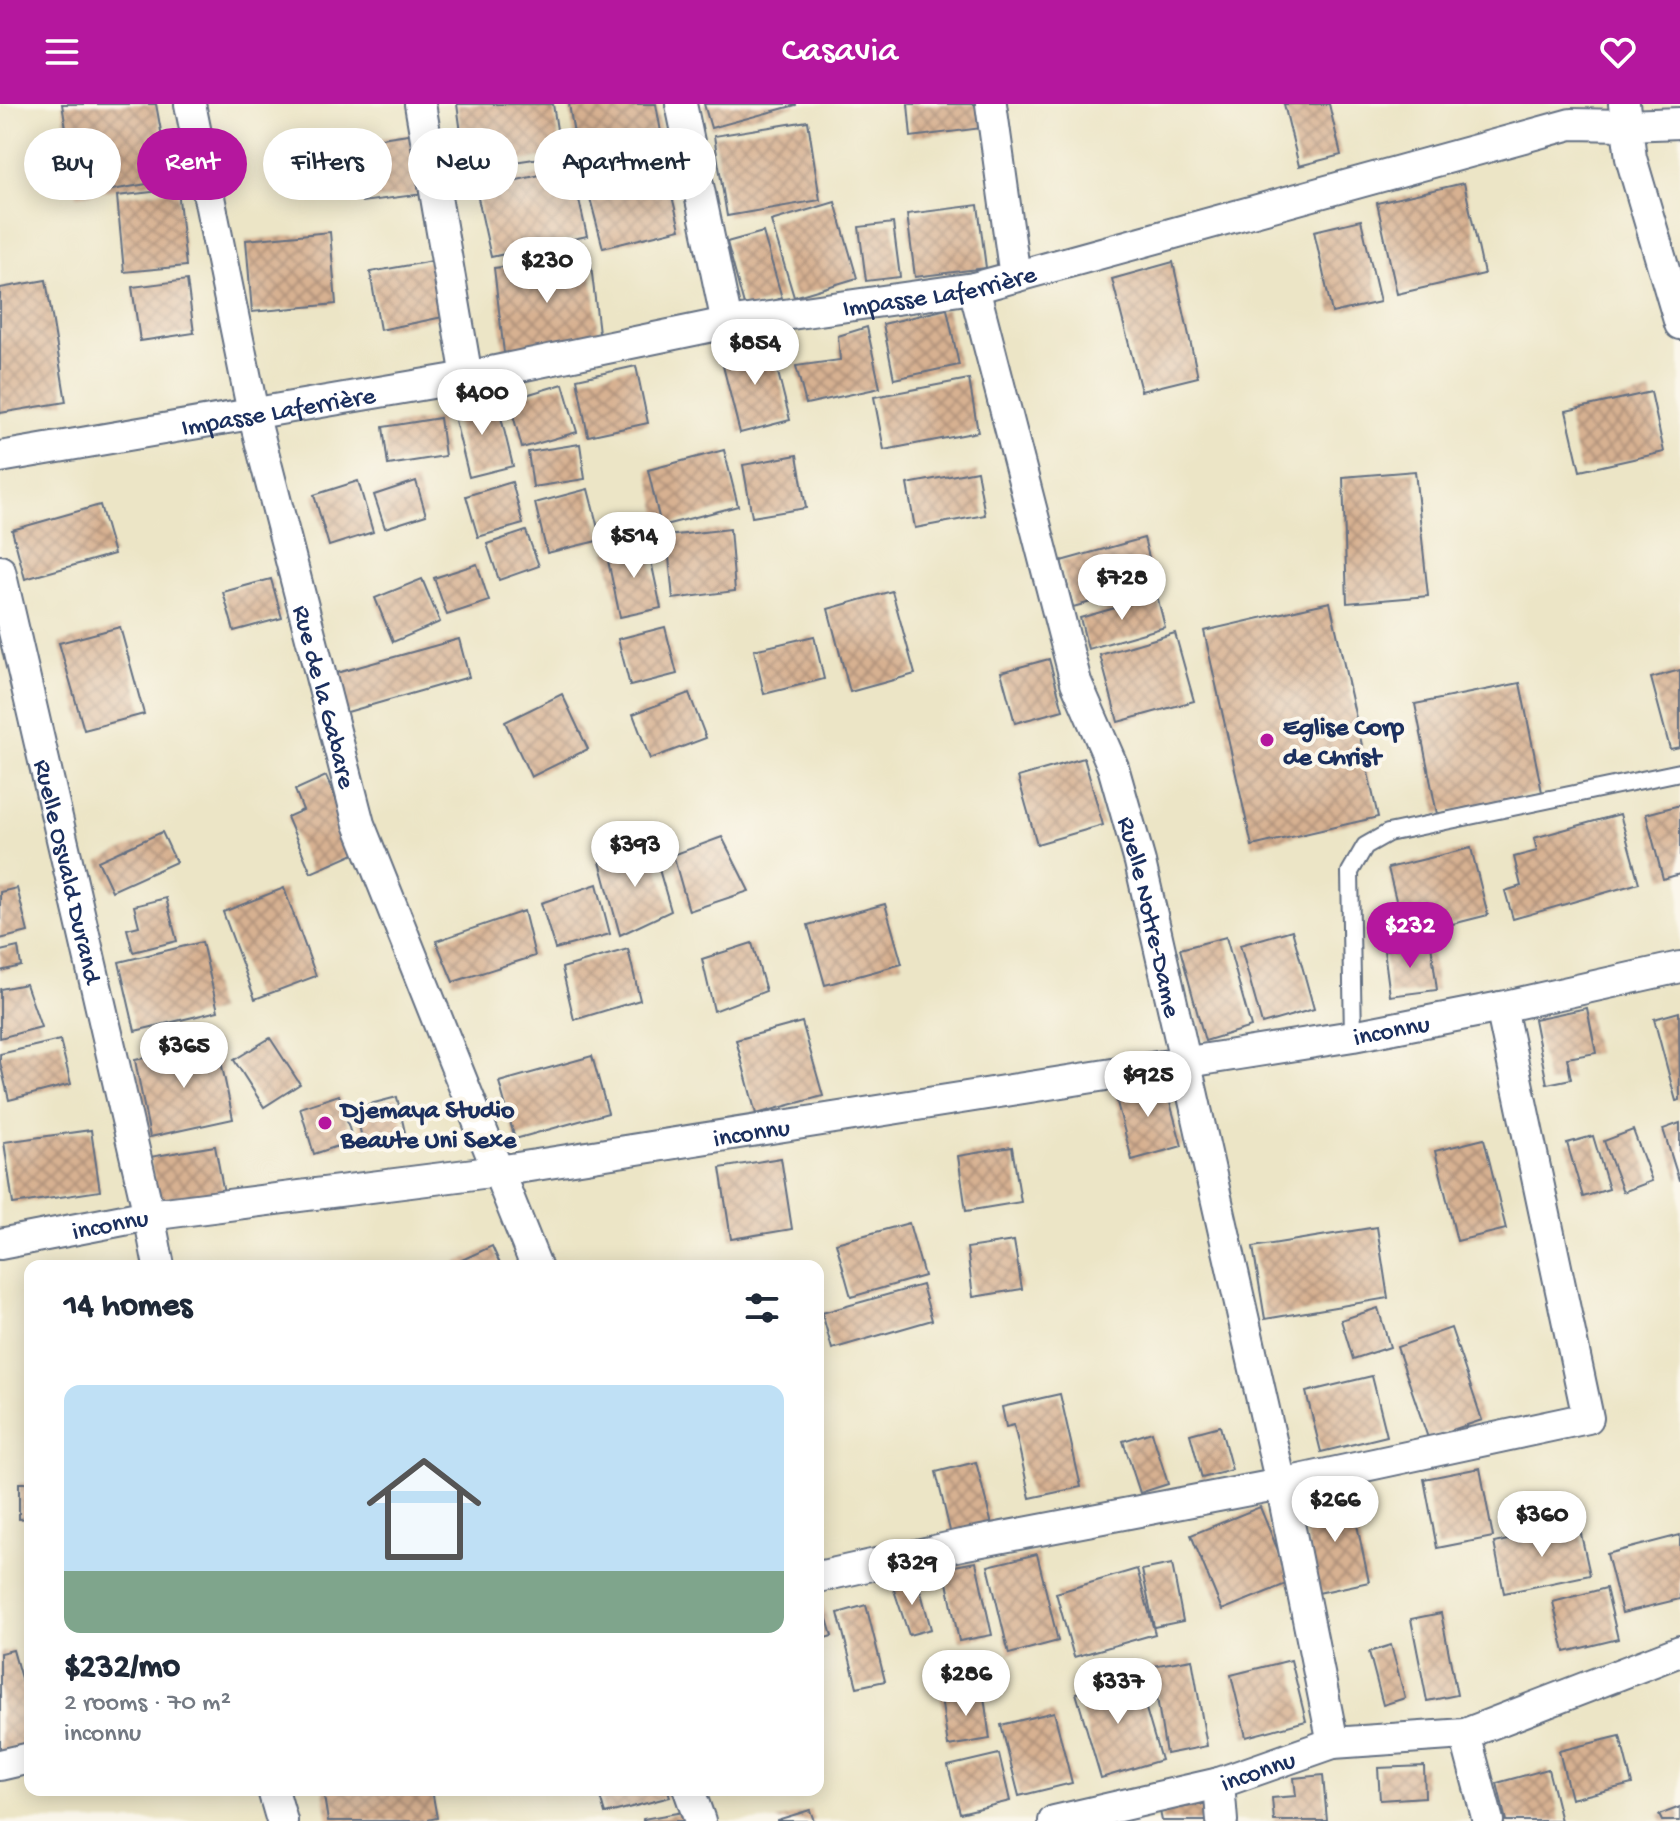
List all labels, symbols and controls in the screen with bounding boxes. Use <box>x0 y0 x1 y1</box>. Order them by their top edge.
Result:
icon: menu <box>40 30 84 74</box>
icon: heart <box>1596 30 1640 74</box>
text: Casavia <box>782 31 898 74</box>
chip: Buy <box>24 128 121 200</box>
chip: Rent <box>137 128 247 200</box>
chip: Filters <box>263 128 392 200</box>
chip: New <box>408 128 518 200</box>
chip: Apartment <box>534 128 716 200</box>
pin: $230 <box>500 237 594 305</box>
text: $230 <box>521 247 573 278</box>
street label: Impasse Laferrière <box>841 260 1041 326</box>
pin: $854 <box>708 319 802 387</box>
text: $854 <box>729 329 781 360</box>
pin: $400 <box>435 369 529 437</box>
text: $400 <box>455 379 509 410</box>
street label: Impasse Laferrière <box>179 382 379 446</box>
pin: $514 <box>587 512 681 580</box>
text: $514 <box>610 522 658 553</box>
pin: $728 <box>1075 554 1169 622</box>
text: $728 <box>1096 564 1148 595</box>
street label: Rue de la Gabare <box>283 602 360 793</box>
place label: Eglise Corp de Christ <box>1283 714 1404 775</box>
marker: Eglise Corp de Christ <box>1258 731 1276 749</box>
street label: Ruelle Osvald Durand <box>24 757 106 989</box>
street label: Ruelle Notre-Dame <box>1108 814 1186 1021</box>
pin: $393 <box>588 821 682 889</box>
text: $393 <box>609 831 661 862</box>
pin: $232 <box>1363 902 1457 970</box>
text: $232 <box>1385 912 1435 943</box>
street label: inconnu <box>1351 1010 1433 1056</box>
pin: $365 <box>137 1022 231 1090</box>
text: $365 <box>158 1032 210 1063</box>
pin: $925 <box>1101 1051 1195 1119</box>
text: $925 <box>1122 1061 1174 1092</box>
place label: Djemaya Studio Beaute Uni Sexe <box>339 1097 518 1158</box>
marker: Djemaya Studio Beaute Uni Sexe <box>316 1114 334 1132</box>
street label: inconnu <box>711 1114 793 1157</box>
street label: inconnu <box>70 1204 152 1250</box>
icon: filters <box>740 1286 784 1330</box>
text: 14 homes <box>64 1288 192 1328</box>
icon: home <box>352 1437 496 1581</box>
pin: $266 <box>1288 1476 1382 1544</box>
text: $266 <box>1310 1486 1360 1517</box>
pin: $360 <box>1495 1491 1589 1559</box>
text: $360 <box>1515 1501 1569 1532</box>
pin: $329 <box>865 1539 959 1607</box>
text: $329 <box>887 1549 937 1580</box>
text: $232/mo <box>64 1649 180 1689</box>
pin: $286 <box>919 1650 1013 1718</box>
pin: $337 <box>1071 1658 1165 1726</box>
text: $286 <box>940 1660 992 1691</box>
text: $337 <box>1092 1668 1144 1699</box>
text: 2 rooms · 70 m² <box>64 1689 231 1720</box>
text: inconnu <box>64 1720 141 1751</box>
street label: inconnu <box>1217 1746 1300 1801</box>

